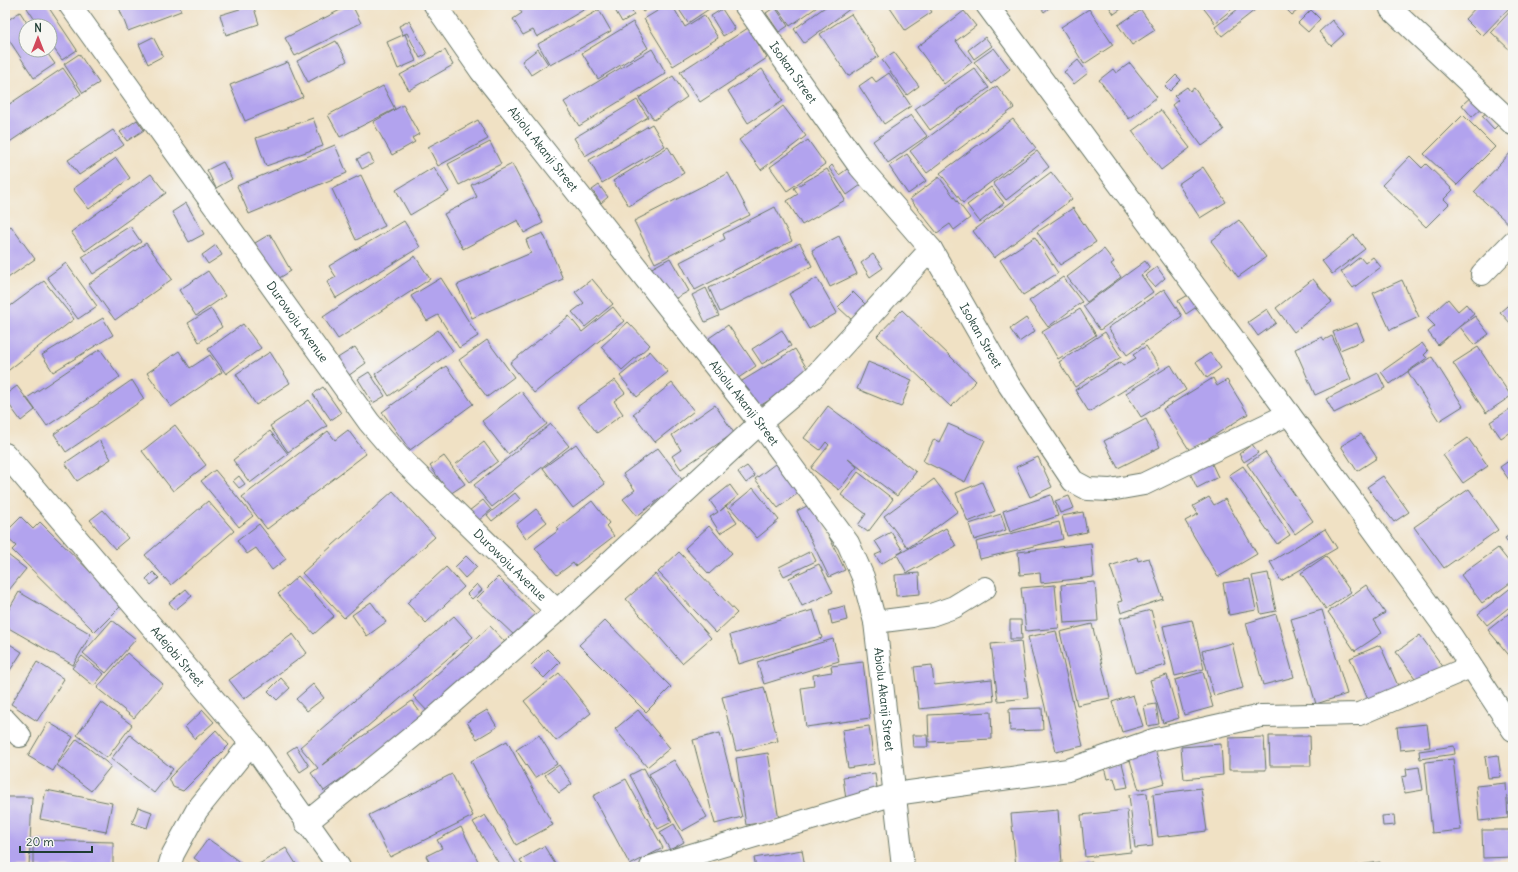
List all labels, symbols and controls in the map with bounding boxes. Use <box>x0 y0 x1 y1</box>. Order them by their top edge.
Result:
north arrow <box>18 18 58 58</box>
text: N <box>34 21 42 35</box>
street label: Isokan Street <box>766 39 820 106</box>
street label: Abiolu Akanji Street <box>505 103 581 194</box>
street label: Durowoju Avenue <box>264 278 332 365</box>
street label: Isokan Street <box>957 300 1006 370</box>
street label: Abiolu Akanji Street <box>706 357 782 449</box>
street label: Durowoju Avenue <box>471 526 550 604</box>
street label: Adejobi Street <box>148 623 208 690</box>
street label: Abiolu Akanji Street <box>871 647 898 752</box>
scale bar <box>20 828 92 854</box>
text: 20 m <box>26 834 54 849</box>

